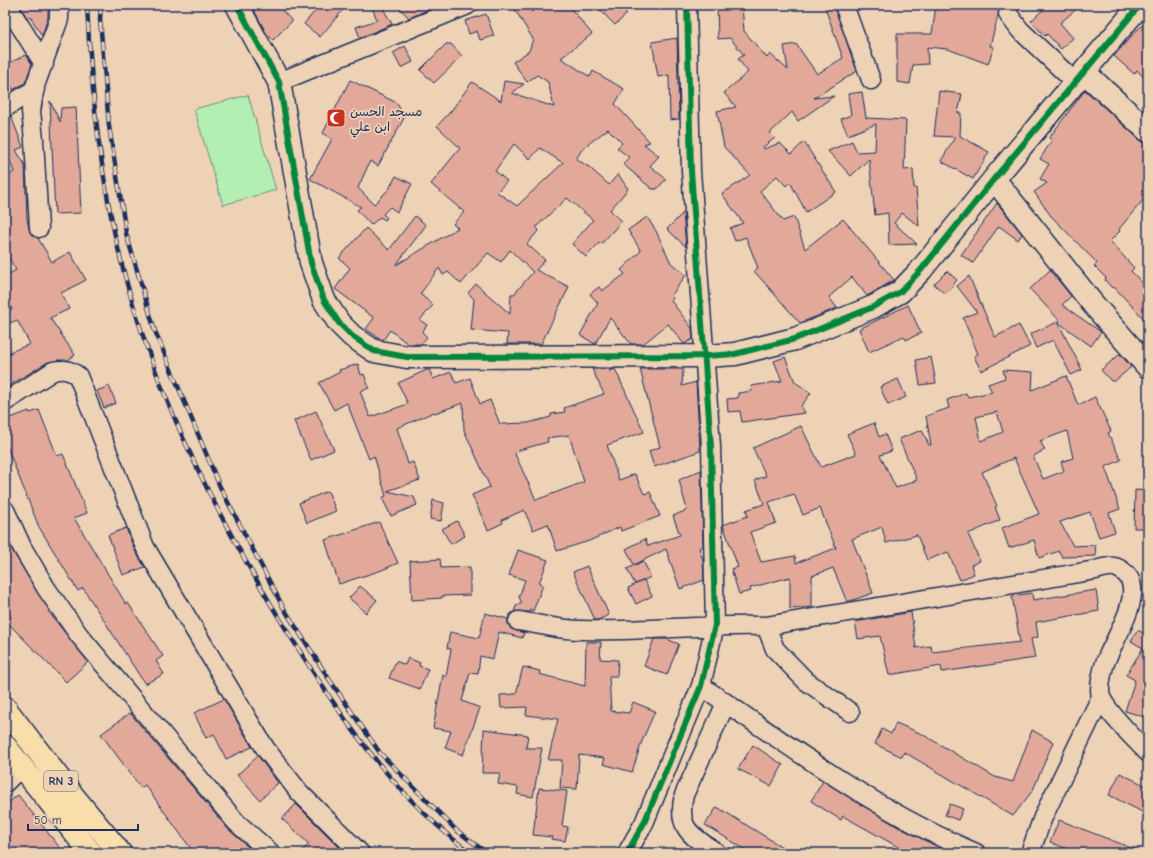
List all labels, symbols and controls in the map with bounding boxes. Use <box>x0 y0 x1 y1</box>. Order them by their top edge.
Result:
place label: مسجد الحسن ابن علي <box>350 104 422 138</box>
mosque icon: مسجد الحسن ابن علي <box>325 107 347 129</box>
road number: RN 3 <box>44 771 78 791</box>
scale bar <box>28 806 138 832</box>
text: 50 m <box>34 813 62 827</box>

